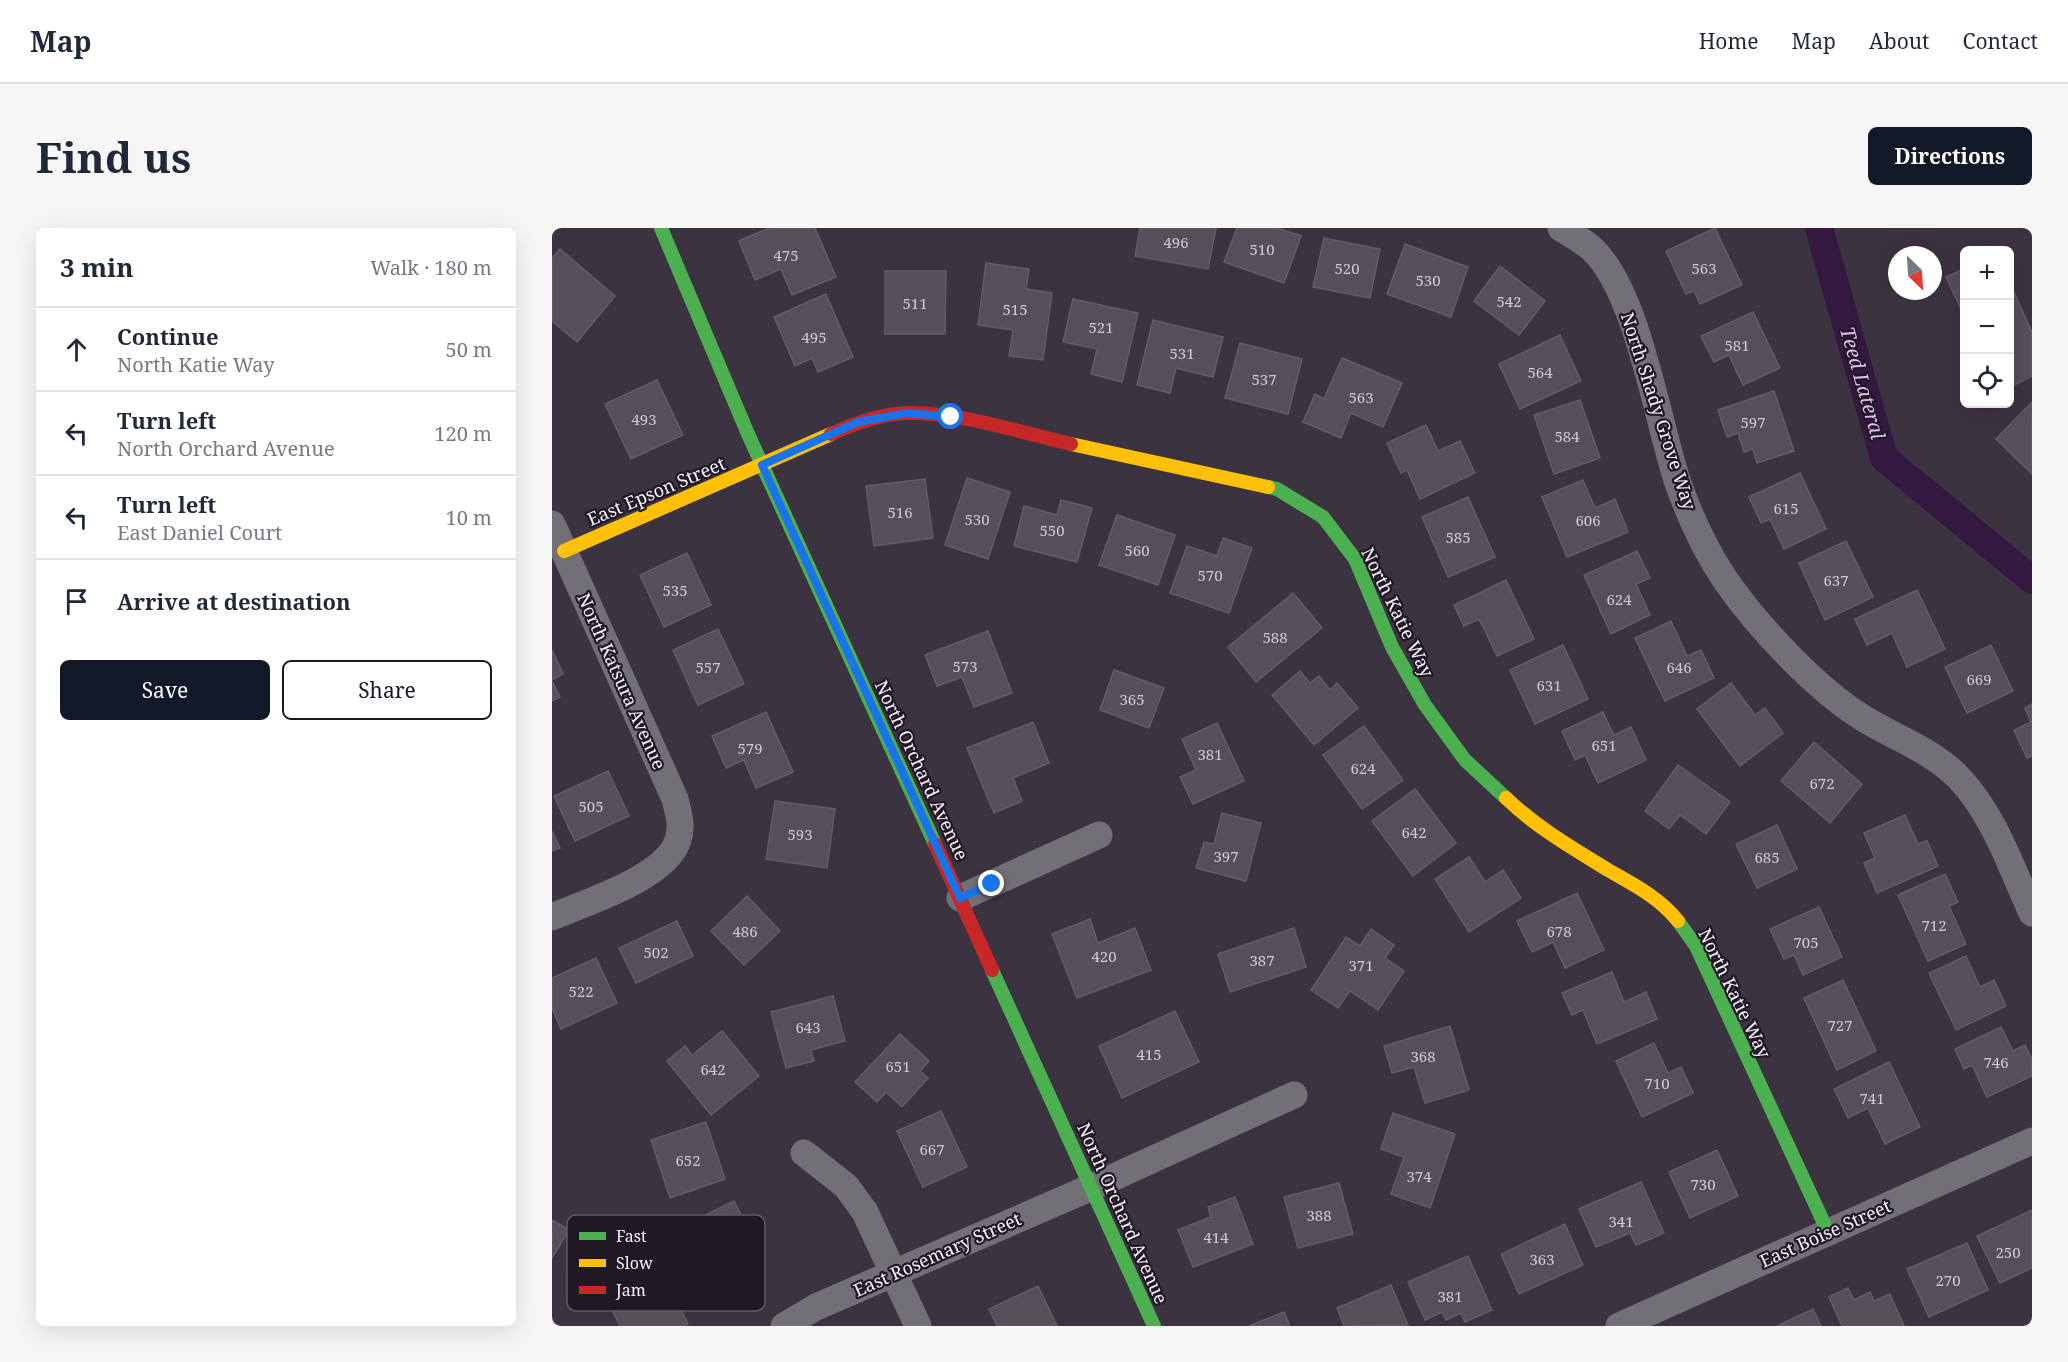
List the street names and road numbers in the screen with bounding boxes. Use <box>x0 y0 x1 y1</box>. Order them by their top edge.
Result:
street label: North Shady Grove Way <box>1616 309 1703 514</box>
street label: East Epson Street <box>583 451 729 531</box>
street label: North Katie Way <box>1356 543 1440 682</box>
street label: North Katsura Avenue <box>572 589 672 773</box>
street label: North Orchard Avenue <box>870 676 974 864</box>
street label: North Katie Way <box>1693 924 1777 1063</box>
street label: North Orchard Avenue <box>1072 1119 1174 1307</box>
street label: East Boise Street <box>1756 1193 1894 1273</box>
street label: East Rosemary Street <box>849 1206 1025 1302</box>

